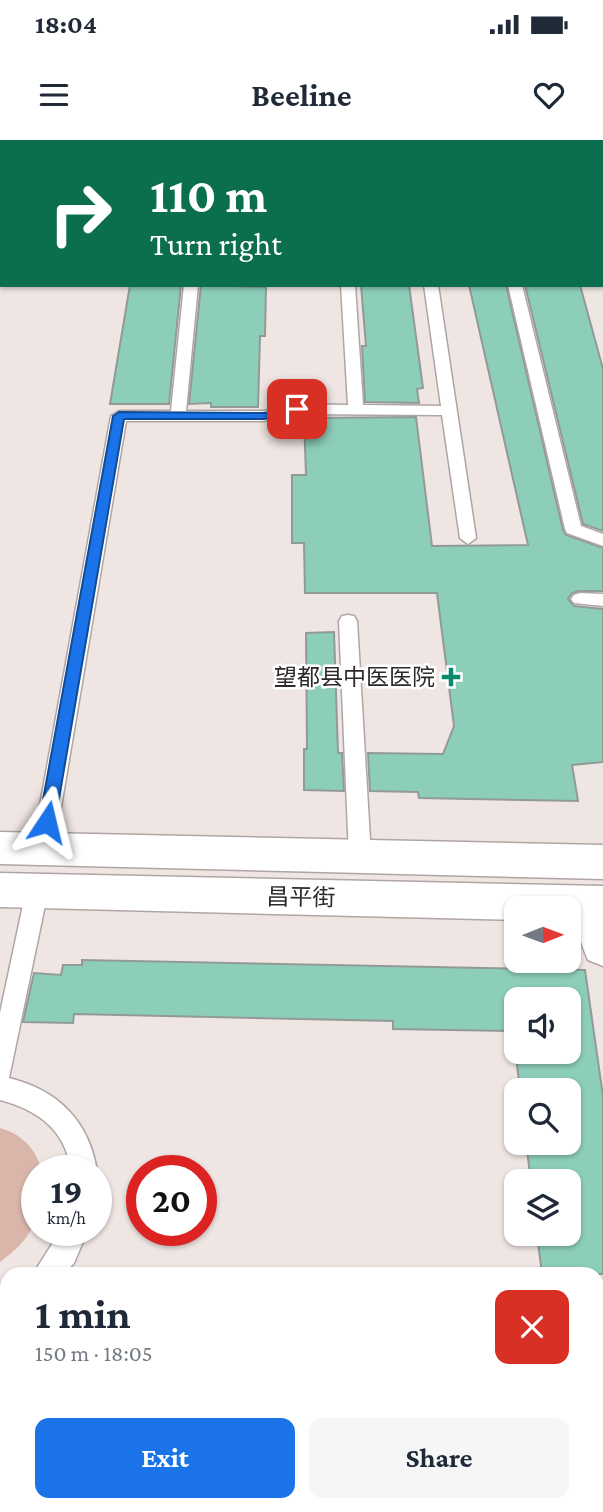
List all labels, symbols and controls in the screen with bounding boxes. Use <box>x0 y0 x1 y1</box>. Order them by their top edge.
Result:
text: 18:04 <box>35 10 97 39</box>
icon: menu <box>35 76 73 114</box>
icon: heart <box>530 76 568 114</box>
text: Beeline <box>251 77 352 113</box>
icon: right <box>35 168 126 259</box>
text: 110 m <box>150 168 267 223</box>
text: Turn right <box>150 226 282 262</box>
pin <box>267 379 327 439</box>
icon: arrive <box>278 390 316 428</box>
place label: 望都县中医医院 <box>274 664 435 690</box>
marker: 望都县中医医院 <box>441 667 461 687</box>
position arrow <box>10 785 84 859</box>
street label: 昌平街 <box>266 883 336 911</box>
north arrow <box>504 896 581 973</box>
map controls <box>504 896 581 1246</box>
button: sound <box>504 987 581 1064</box>
button: search <box>504 1078 581 1155</box>
speed limit sign: 20 <box>126 1155 217 1246</box>
button: layers <box>504 1169 581 1246</box>
text: 19 <box>50 1172 83 1211</box>
text: km/h <box>47 1208 86 1228</box>
text: 1 min <box>35 1290 131 1337</box>
button: close <box>495 1290 569 1364</box>
text: 150 m · 18:05 <box>35 1340 153 1366</box>
button: Exit <box>35 1418 295 1498</box>
button: Share <box>309 1418 569 1498</box>

